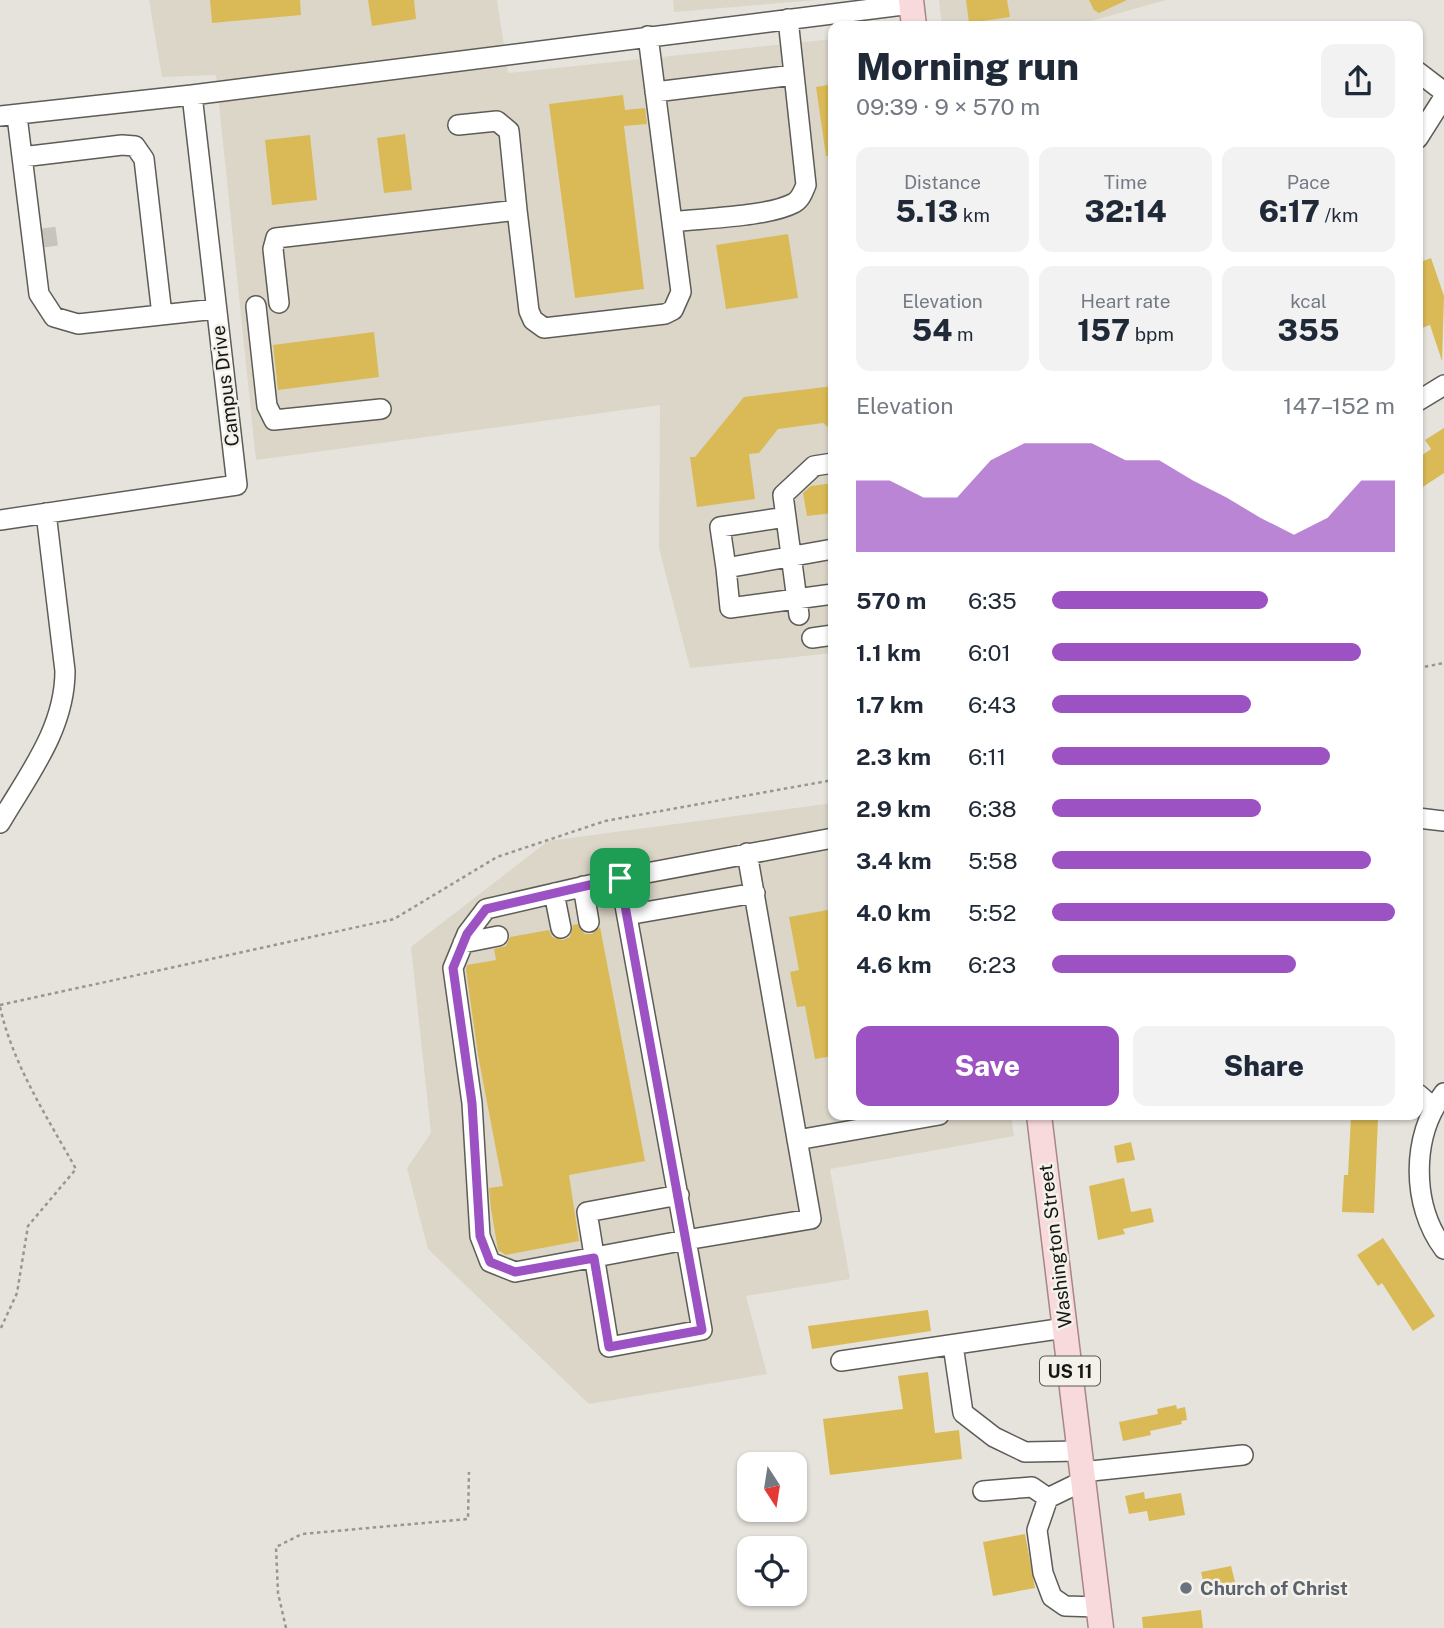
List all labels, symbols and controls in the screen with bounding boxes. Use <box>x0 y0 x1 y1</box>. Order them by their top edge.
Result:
text: Morning run <box>856 44 1079 89</box>
button: share <box>1321 44 1395 118</box>
text: 09:39 · 9 × 570 m <box>856 93 1040 120</box>
text: Distance <box>904 171 981 193</box>
text: Time <box>1104 171 1147 193</box>
text: Pace <box>1287 171 1330 193</box>
text: 5.13 <box>895 193 958 229</box>
text: 32:14 <box>1085 193 1166 229</box>
text: 6:17 <box>1259 193 1320 229</box>
text: km <box>958 204 990 226</box>
text: /km <box>1320 204 1358 226</box>
text: Elevation <box>902 290 983 312</box>
text: Heart rate <box>1081 290 1170 312</box>
text: kcal <box>1290 290 1327 312</box>
text: 54 <box>912 312 952 348</box>
text: 157 <box>1077 312 1130 348</box>
text: 355 <box>1278 312 1339 348</box>
text: m <box>952 323 973 345</box>
text: bpm <box>1130 323 1174 345</box>
street label: Campus Drive <box>207 324 243 448</box>
text: Elevation <box>856 392 954 419</box>
text: 147–152 m <box>1283 392 1395 419</box>
text: 570 m <box>856 587 926 614</box>
text: 6:35 <box>968 587 1017 614</box>
text: 1.1 km <box>856 639 921 666</box>
text: 6:01 <box>968 639 1011 666</box>
text: 1.7 km <box>856 691 924 718</box>
text: 6:43 <box>968 691 1016 718</box>
text: 2.3 km <box>856 743 931 770</box>
text: 6:11 <box>968 743 1006 770</box>
text: 2.9 km <box>856 795 931 822</box>
text: 6:38 <box>968 795 1017 822</box>
text: 3.4 km <box>856 847 932 874</box>
text: 5:58 <box>968 847 1018 874</box>
pin <box>590 848 650 908</box>
icon: arrive <box>601 859 639 897</box>
text: 4.0 km <box>856 899 931 926</box>
text: 5:52 <box>968 899 1016 926</box>
text: 4.6 km <box>856 951 932 978</box>
text: 6:23 <box>968 951 1016 978</box>
button: Save <box>856 1026 1119 1106</box>
button: Share <box>1133 1026 1395 1106</box>
street label: Washington Street <box>1034 1163 1076 1329</box>
road number: US 11 <box>1040 1356 1100 1386</box>
north arrow <box>737 1452 807 1522</box>
map controls <box>737 1452 807 1606</box>
button: locate <box>737 1536 807 1606</box>
place label: Church of Christ <box>1200 1577 1348 1599</box>
marker: Church of Christ <box>1178 1580 1194 1596</box>

